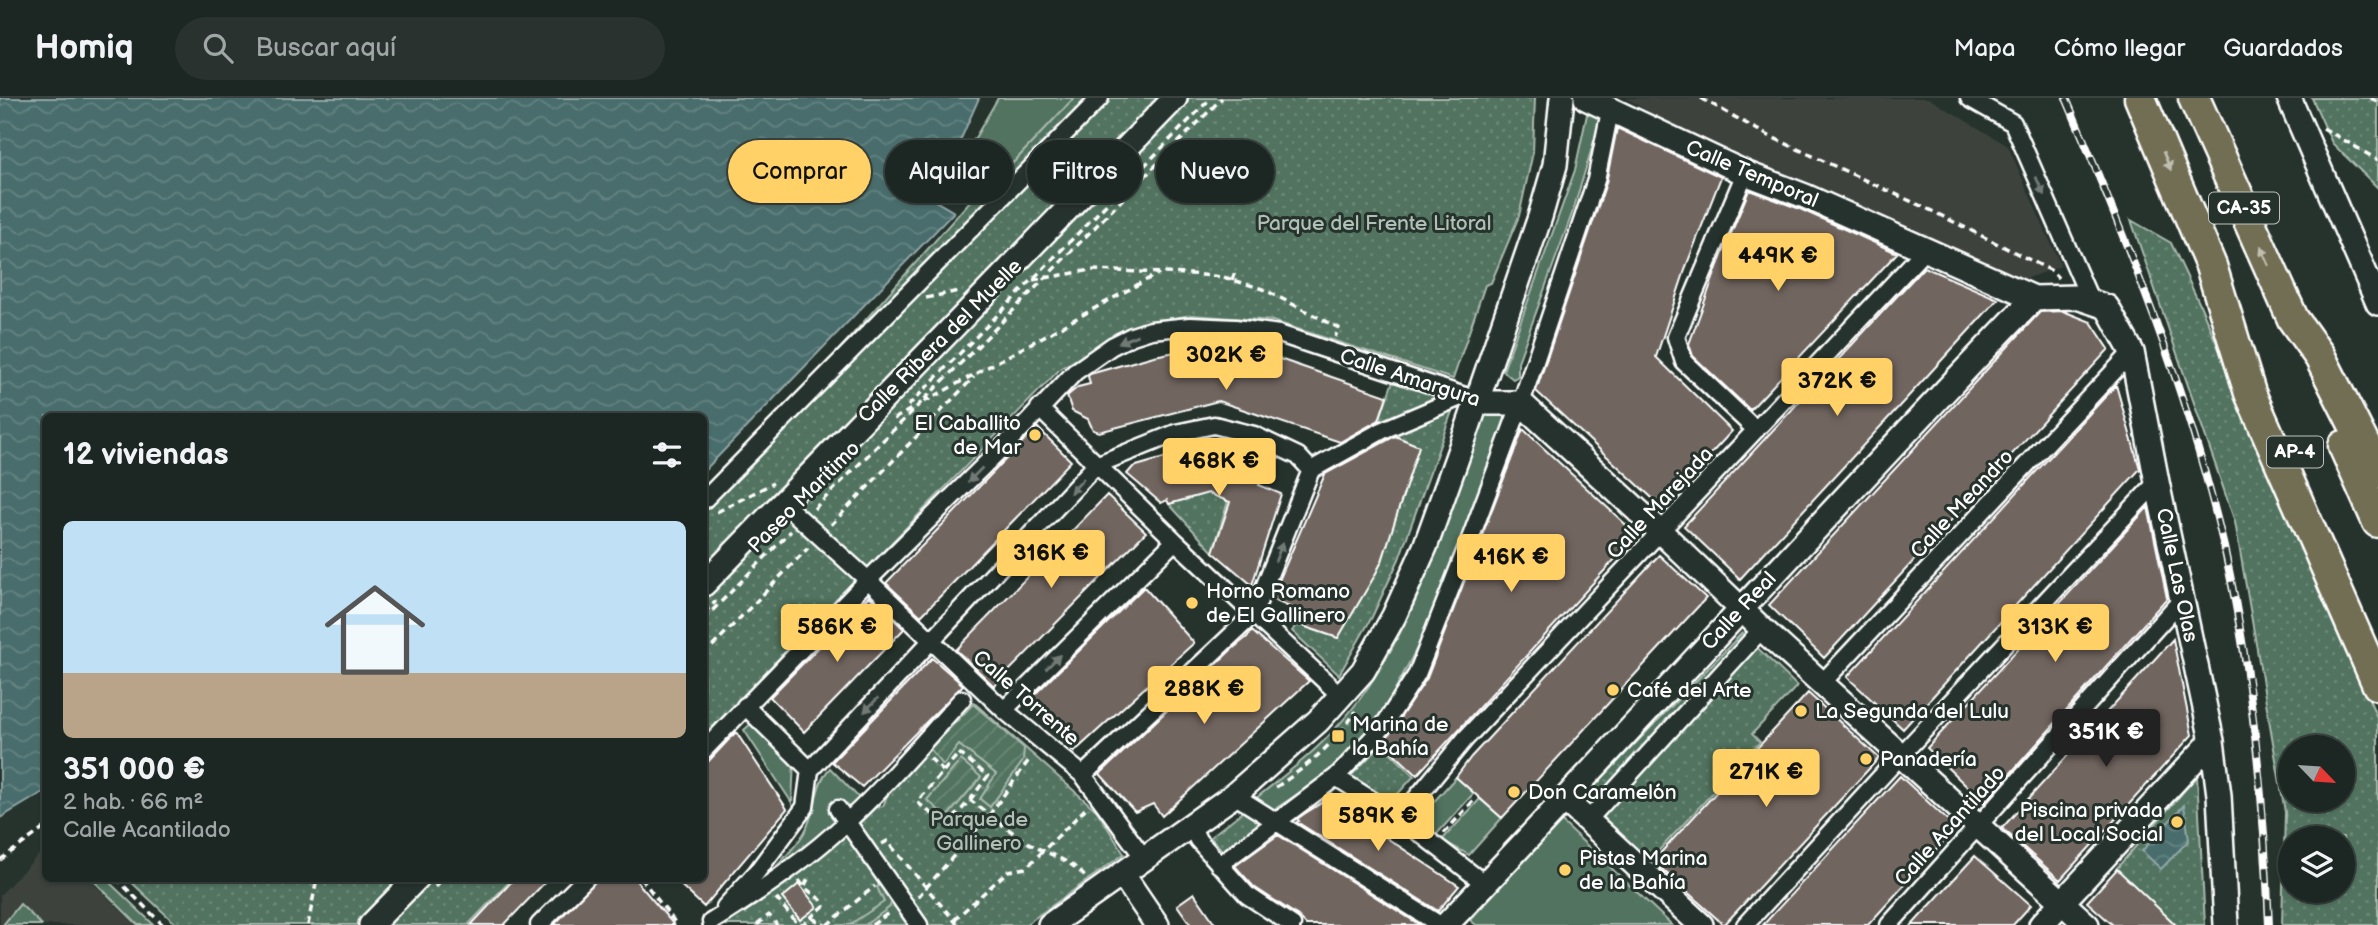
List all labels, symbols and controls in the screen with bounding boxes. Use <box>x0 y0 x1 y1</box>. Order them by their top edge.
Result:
search box <box>175 17 665 80</box>
text: Homiq <box>35 28 133 68</box>
icon: search <box>199 29 237 67</box>
text: Buscar aquí <box>255 33 396 64</box>
text: Mapa <box>1954 34 2016 63</box>
text: Cómo llegar <box>2054 34 2185 63</box>
text: Guardados <box>2223 34 2343 63</box>
street label: Calle Temporal <box>1682 135 1822 213</box>
chip: Comprar <box>728 140 871 203</box>
chip: Alquilar <box>885 140 1013 203</box>
chip: Filtros <box>1027 140 1142 203</box>
chip: Nuevo <box>1156 140 1274 203</box>
one-way arrow <box>2161 151 2172 172</box>
one-way arrow <box>2035 176 2046 197</box>
road number: CA-35 <box>2209 192 2279 223</box>
park label: Parque del Frente Litoral <box>1257 211 1491 236</box>
pin: 449K € <box>1721 234 1835 293</box>
text: 449K € <box>1738 242 1818 270</box>
one-way arrow <box>2259 246 2270 267</box>
street label: Calle Ribera del Muelle <box>853 254 1027 428</box>
pin: 302K € <box>1169 332 1283 392</box>
one-way arrow <box>1117 333 1138 344</box>
text: 302K € <box>1186 341 1266 369</box>
street label: Calle Amargura <box>1337 344 1483 412</box>
pin: 372K € <box>1780 358 1894 418</box>
text: 372K € <box>1797 367 1877 395</box>
place label: El Caballito de Mar <box>914 411 1021 460</box>
marker: El Caballito de Mar <box>1027 427 1043 443</box>
icon: filters <box>648 436 686 474</box>
street label: Paseo Marítimo <box>743 436 865 558</box>
road number: AP-4 <box>2267 436 2323 468</box>
text: 12 viviendas <box>63 437 228 473</box>
pin: 468K € <box>1162 438 1276 498</box>
street label: Calle Marejada <box>1602 442 1718 564</box>
street label: Calle Meandro <box>1905 444 2019 564</box>
text: 468K € <box>1179 447 1259 475</box>
one-way arrow <box>967 466 984 482</box>
one-way arrow <box>1069 477 1085 494</box>
street label: Calle Las Olas <box>2151 506 2203 644</box>
pin: 316K € <box>994 531 1108 590</box>
pin: 416K € <box>1454 534 1568 594</box>
text: 316K € <box>1013 539 1089 567</box>
one-way arrow <box>1273 541 1284 562</box>
text: 416K € <box>1473 543 1549 571</box>
icon: home <box>312 567 438 693</box>
street label: Calle Real <box>1696 567 1782 655</box>
place label: Horno Romano de El Gallinero <box>1206 579 1350 628</box>
marker: Horno Romano de El Gallinero <box>1184 595 1200 611</box>
pin: 586K € <box>780 604 894 664</box>
pin: 313K € <box>1998 604 2112 664</box>
text: 586K € <box>797 613 877 641</box>
text: 313K € <box>2017 613 2093 641</box>
street label: Calle Torrente <box>968 645 1084 751</box>
one-way arrow <box>1044 653 1061 670</box>
pin: 288K € <box>1147 666 1261 726</box>
text: 288K € <box>1164 675 1244 703</box>
place label: Café del Arte <box>1627 678 1752 703</box>
marker: Café del Arte <box>1605 682 1621 698</box>
one-way arrow <box>864 696 880 713</box>
place label: La Segunda del Lulu <box>1815 699 2009 724</box>
marker: La Segunda del Lulu <box>1793 703 1809 719</box>
pin: 351K € <box>2049 710 2163 769</box>
place label: Marina de la Bahía <box>1352 712 1448 761</box>
text: 351K € <box>2068 718 2144 746</box>
marker: Marina de la Bahía <box>1330 728 1346 744</box>
north arrow <box>2278 735 2356 812</box>
map controls <box>2278 735 2355 903</box>
place label: Panadería <box>1880 747 1977 772</box>
pin: 271K € <box>1709 750 1823 809</box>
marker: Panadería <box>1858 751 1874 767</box>
text: 351 000 € <box>63 752 205 788</box>
text: 271K € <box>1729 758 1803 786</box>
street label: Calle Acantilado <box>1889 761 2011 891</box>
place label: Don Caramelón <box>1528 780 1677 805</box>
marker: Don Caramelón <box>1506 784 1522 800</box>
text: 2 hab. · 66 m² <box>63 788 203 816</box>
pin: 589K € <box>1321 794 1435 853</box>
place label: Piscina privada del Local Social <box>2015 798 2163 847</box>
text: 589K € <box>1338 802 1418 830</box>
park label: Parque de Gallinero <box>930 807 1028 856</box>
marker: Piscina privada del Local Social <box>2169 814 2185 830</box>
text: Calle Acantilado <box>63 816 231 844</box>
button: layers <box>2278 826 2355 903</box>
place label: Pistas Marina de la Bahía <box>1579 846 1708 895</box>
marker: Pistas Marina de la Bahía <box>1557 862 1573 878</box>

